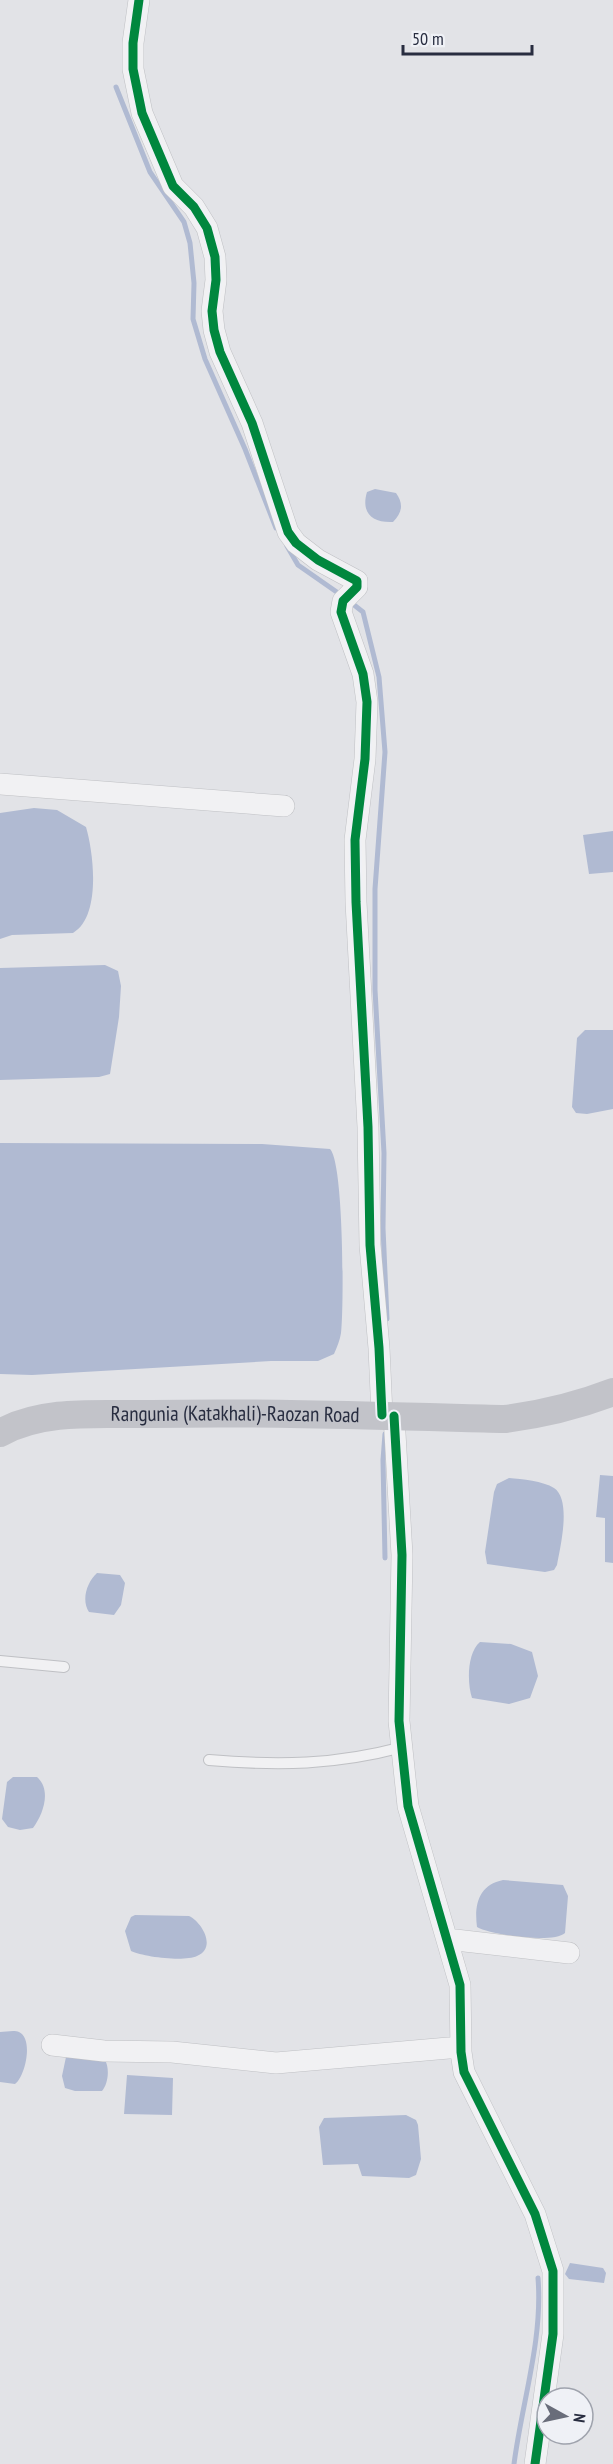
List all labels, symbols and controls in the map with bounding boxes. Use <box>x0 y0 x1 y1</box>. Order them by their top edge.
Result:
scale bar <box>403 18 532 56</box>
text: 50 m <box>412 27 444 50</box>
street label: Rangunia (Katakhali)-Raozan Road <box>110 1399 360 1428</box>
north arrow <box>535 2386 595 2446</box>
text: N <box>569 2412 590 2424</box>

